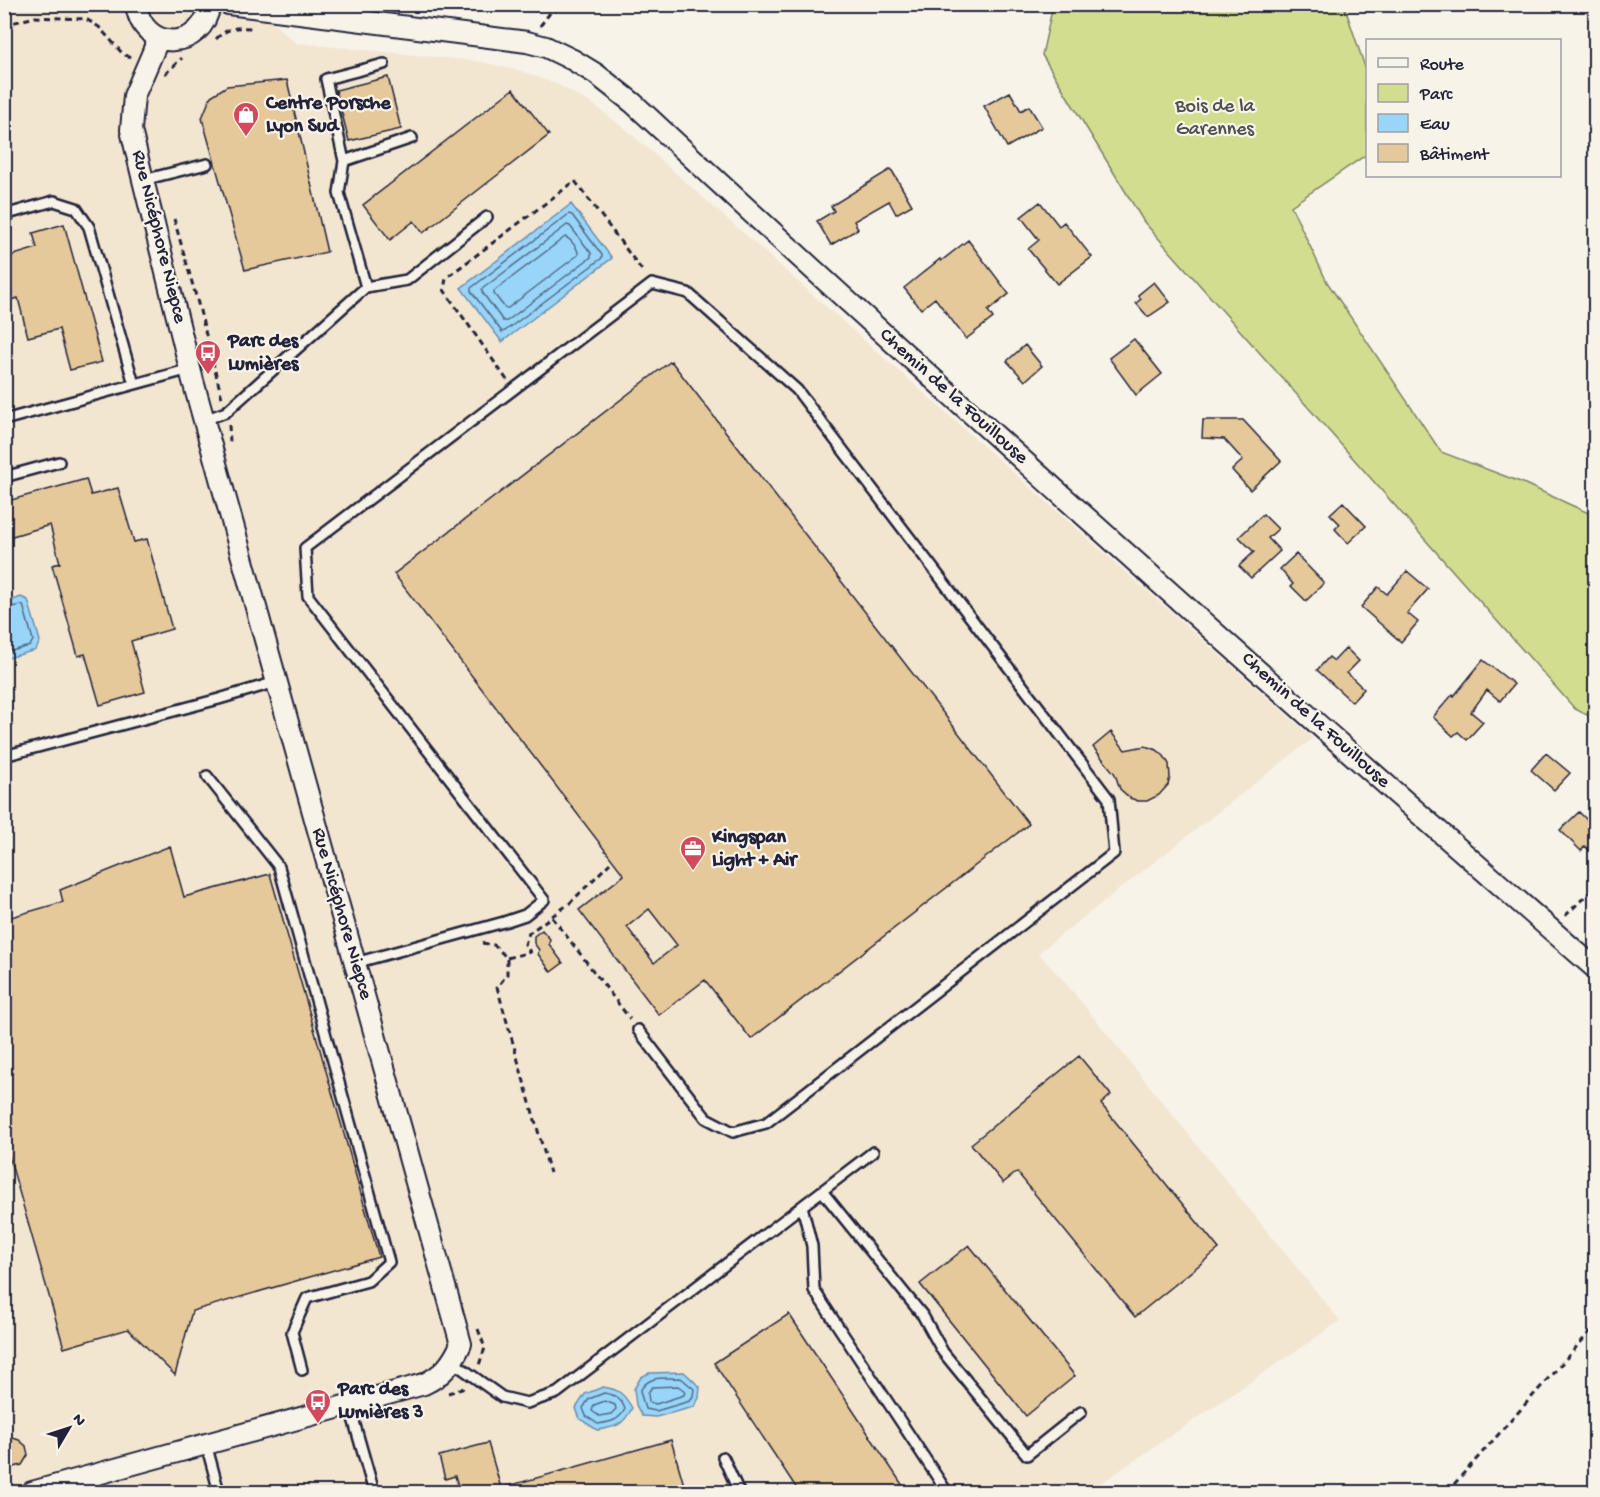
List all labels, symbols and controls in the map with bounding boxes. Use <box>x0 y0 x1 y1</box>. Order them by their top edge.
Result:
legend <box>1366 39 1561 177</box>
text: Route <box>1420 55 1465 76</box>
text: Parc <box>1419 85 1453 106</box>
place label: Centre Porsche Lyon Sud <box>265 93 391 139</box>
park label: Bois de la Garennes <box>1174 96 1256 142</box>
shop icon: Centre Porsche Lyon Sud <box>231 100 261 138</box>
text: Eau <box>1420 115 1450 136</box>
text: Bâtiment <box>1419 145 1490 166</box>
street label: Rue Nicéphore Niepce <box>125 148 191 326</box>
street label: Chemin de la Fouillouse <box>874 324 1033 470</box>
place label: Parc des Lumières <box>227 331 300 377</box>
bus stop icon: Parc des Lumières <box>193 338 223 376</box>
street label: Chemin de la Fouillouse <box>1236 648 1395 794</box>
street label: Rue Nicéphore Niepce <box>306 826 377 1003</box>
place label: Kingspan Light + Air <box>711 827 798 873</box>
office icon: Kingspan Light + Air <box>678 834 708 872</box>
place label: Parc des Lumières 3 <box>337 1379 423 1425</box>
bus stop icon: Parc des Lumières 3 <box>303 1387 333 1425</box>
north arrow <box>39 1398 99 1458</box>
text: N <box>67 1411 89 1431</box>

